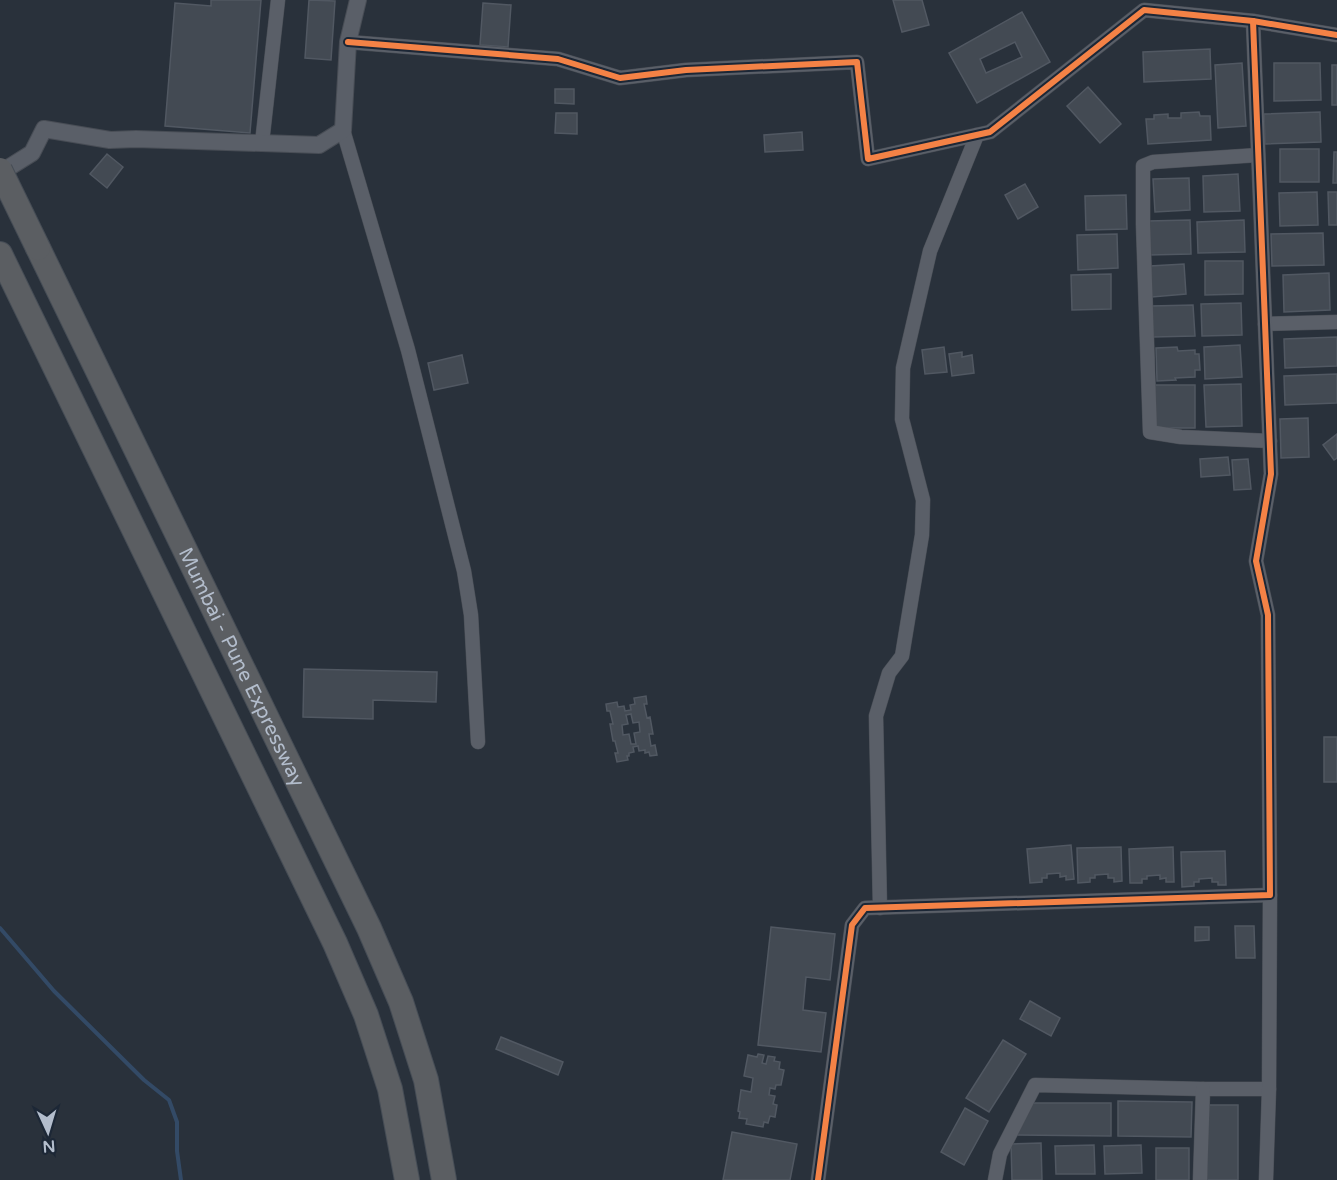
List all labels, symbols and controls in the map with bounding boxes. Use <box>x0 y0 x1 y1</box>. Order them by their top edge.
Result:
street label: Mumbai - Pune Expressway <box>173 544 309 791</box>
north arrow <box>18 1102 78 1162</box>
text: N <box>42 1136 56 1156</box>

